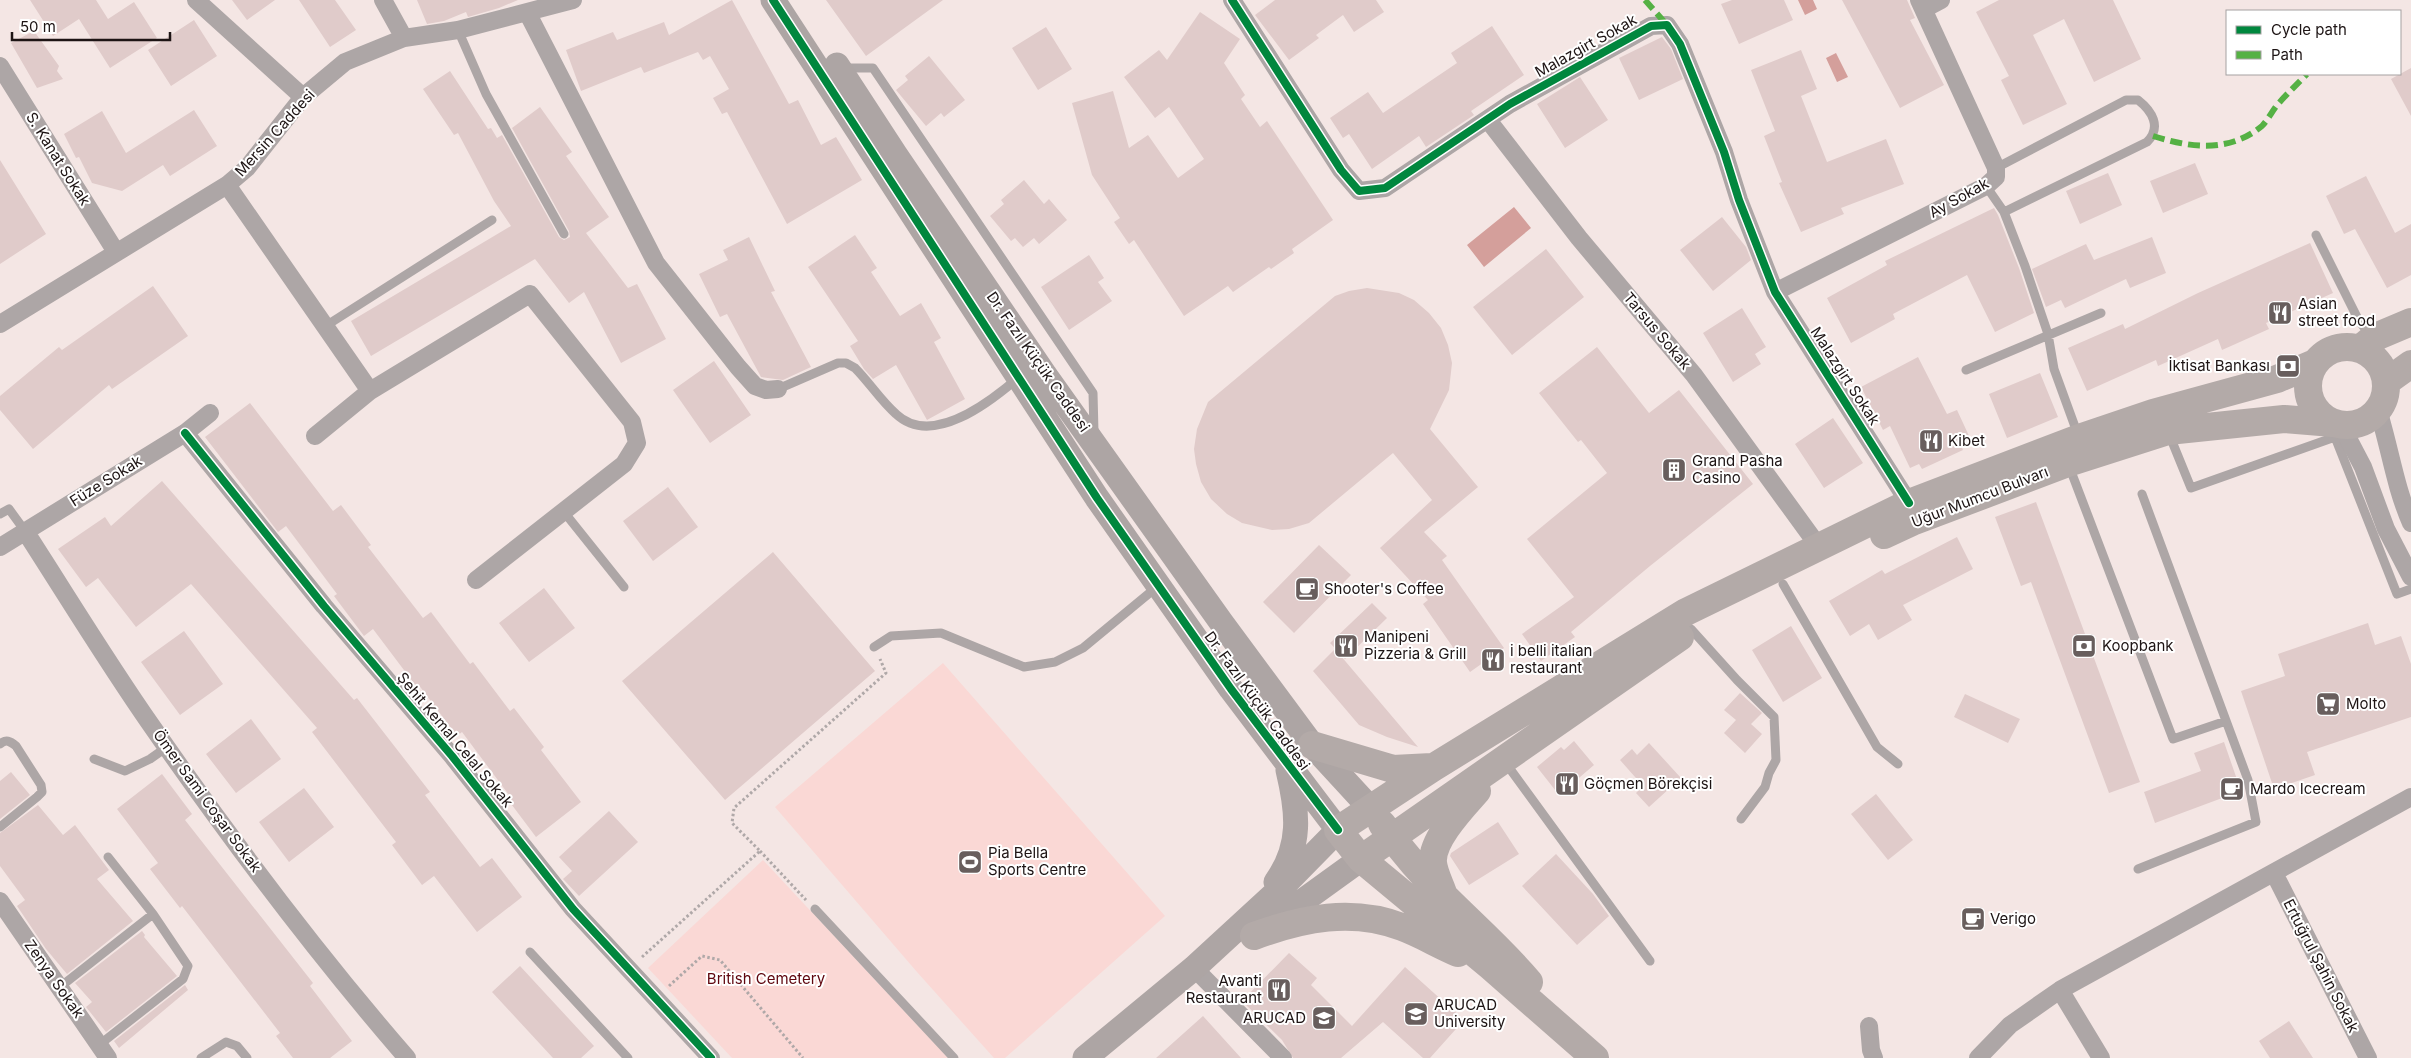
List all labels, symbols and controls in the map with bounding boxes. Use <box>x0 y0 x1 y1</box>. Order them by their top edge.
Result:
street label: Malazgirt Sokak <box>1532 9 1641 81</box>
scale bar <box>12 10 170 42</box>
legend <box>2226 10 2401 75</box>
text: 50 m <box>20 17 56 36</box>
text: Cycle path <box>2271 20 2347 39</box>
text: Path <box>2271 45 2303 64</box>
street label: Mersin Caddesi <box>231 85 319 180</box>
street label: S. Kanat Sokak <box>22 109 95 210</box>
street label: Ay Sokak <box>1926 173 1993 222</box>
street label: Dr. Fazıl Küçük Caddesi <box>983 288 1094 436</box>
street label: Tarsus Sokak <box>1620 288 1696 374</box>
place label: Asian street food <box>2298 294 2375 330</box>
restaurant icon: Asian street food <box>2267 300 2293 326</box>
street label: Malazgirt Sokak <box>1807 323 1885 429</box>
bank icon: İktisat Bankası <box>2275 353 2301 379</box>
place label: İktisat Bankası <box>2168 356 2270 375</box>
restaurant icon: Kibet <box>1918 428 1944 454</box>
place label: Kibet <box>1948 431 1985 450</box>
street label: Füze Sokak <box>66 450 146 510</box>
place label: Grand Pasha Casino <box>1692 451 1783 487</box>
building icon: Grand Pasha Casino <box>1661 457 1687 483</box>
street label: Uğur Mumcu Bulvarı <box>1909 462 2051 531</box>
cafe icon: Shooter's Coffee <box>1294 576 1320 602</box>
place label: Shooter's Coffee <box>1324 579 1444 598</box>
place label: Manipeni Pizzeria & Grill <box>1364 627 1466 663</box>
street label: Dr. Fazıl Küçük Caddesi <box>1201 628 1314 774</box>
restaurant icon: Manipeni Pizzeria & Grill <box>1333 633 1359 659</box>
bank icon: Koopbank <box>2071 633 2097 659</box>
place label: Koopbank <box>2102 636 2174 655</box>
place label: i belli italian restaurant <box>1510 641 1593 677</box>
restaurant icon: i belli italian restaurant <box>1480 647 1506 673</box>
street label: Şehit Kemal Celal Sokak <box>393 668 518 812</box>
supermarket icon: Molto <box>2315 691 2341 717</box>
place label: Molto <box>2346 694 2386 713</box>
street label: Ömer Sami Coşar Sokak <box>149 726 266 876</box>
restaurant icon: Göçmen Börekçisi <box>1554 771 1580 797</box>
place label: Göçmen Börekçisi <box>1584 774 1712 793</box>
cafe icon: Mardo Icecream <box>2219 776 2245 802</box>
place label: Mardo Icecream <box>2250 779 2366 798</box>
place label: Pia Bella Sports Centre <box>988 843 1086 879</box>
sports icon: Pia Bella Sports Centre <box>957 849 983 875</box>
street label: Ertuğrul Şahin Sokak <box>2280 896 2364 1036</box>
cafe icon: Verigo <box>1960 906 1986 932</box>
place label: Verigo <box>1990 909 2036 928</box>
street label: Zenya Sokak <box>20 936 89 1022</box>
park label: British Cemetery <box>707 969 826 988</box>
place label: Avanti Restaurant <box>1186 971 1262 1007</box>
restaurant icon: Avanti Restaurant <box>1266 977 1292 1003</box>
place label: ARUCAD University <box>1434 995 1506 1031</box>
school or university icon: ARUCAD University <box>1403 1001 1429 1027</box>
school or university icon: ARUCAD <box>1311 1005 1337 1031</box>
place label: ARUCAD <box>1243 1008 1306 1027</box>

